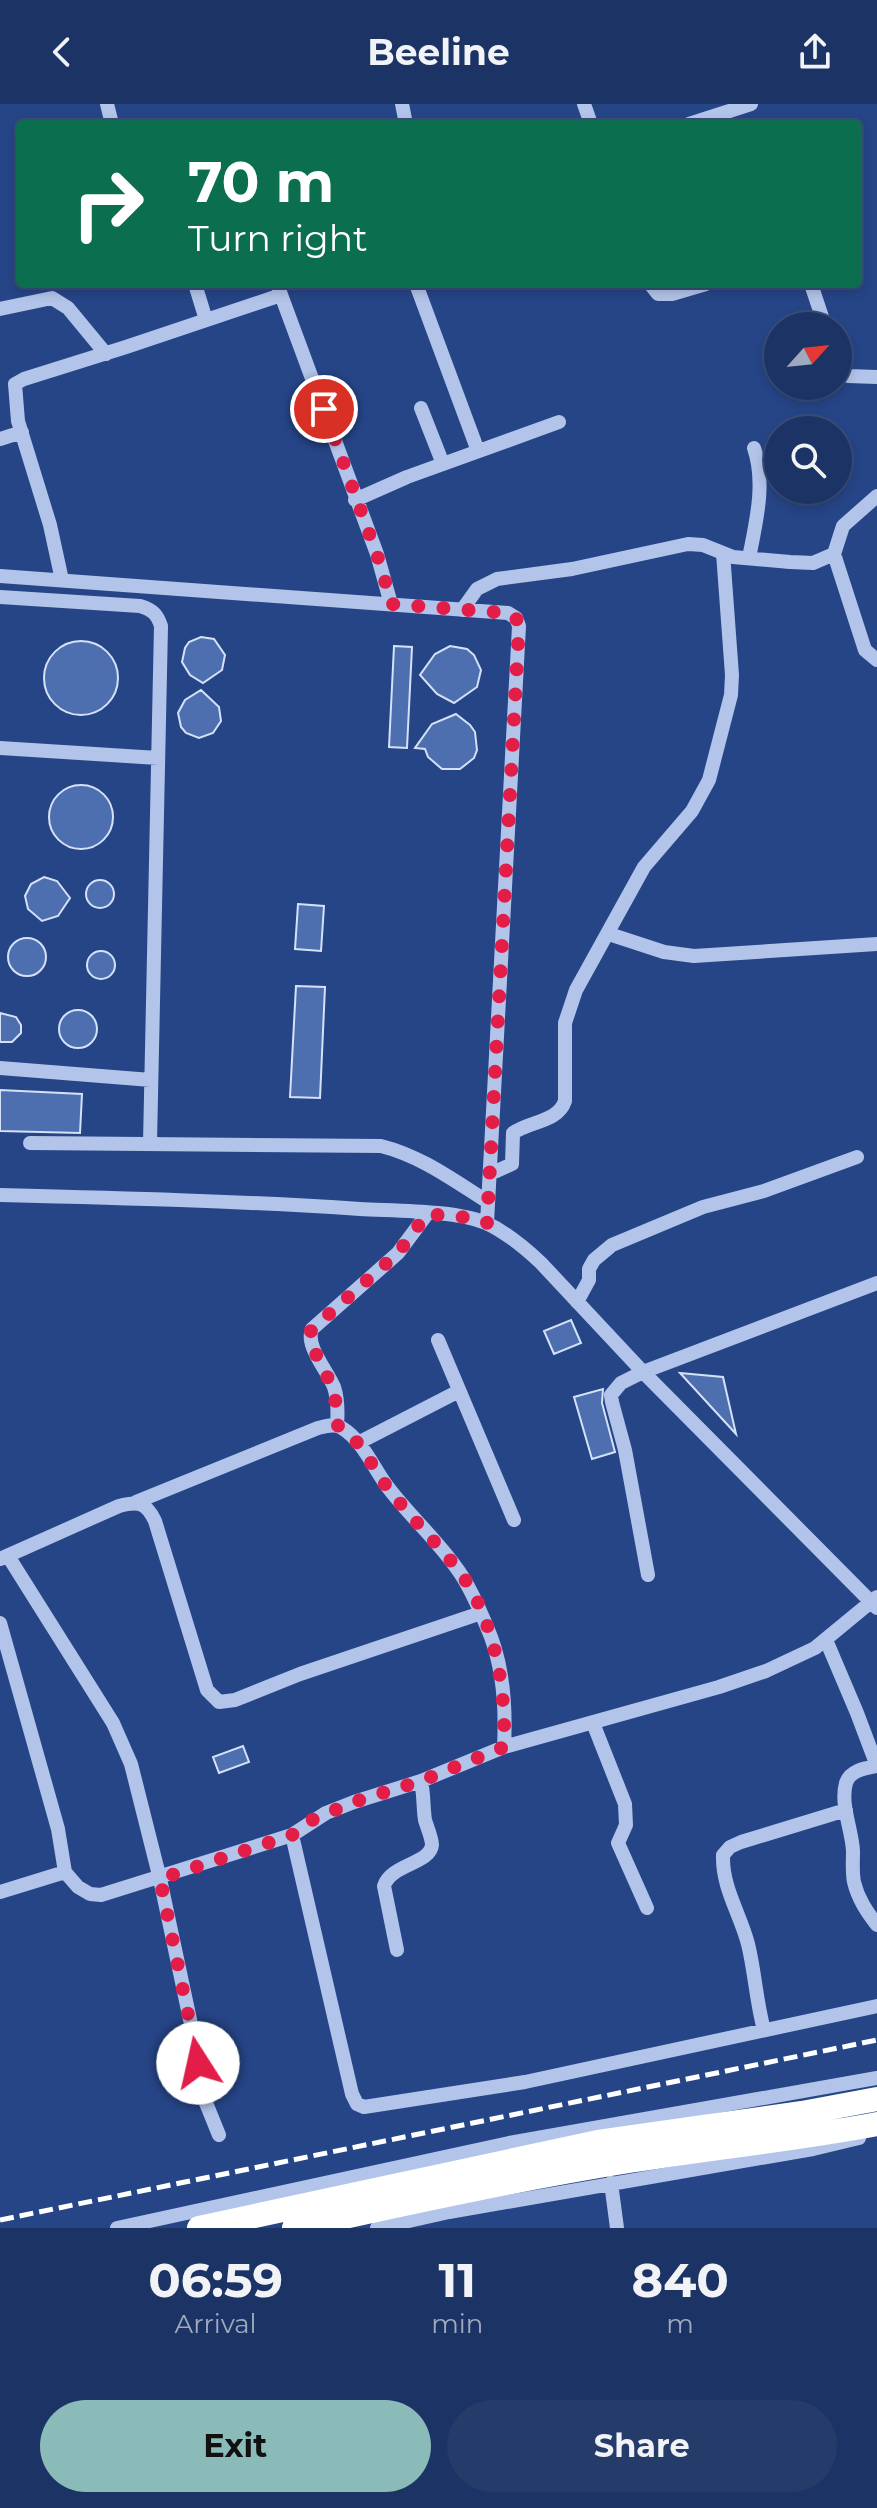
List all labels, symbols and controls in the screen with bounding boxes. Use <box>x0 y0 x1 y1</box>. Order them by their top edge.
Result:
icon: back <box>40 30 84 74</box>
text: Beeline <box>367 30 510 74</box>
icon: share <box>793 30 837 74</box>
text: 70 m <box>188 148 334 216</box>
icon: right <box>56 152 160 256</box>
text: Turn right <box>188 216 368 260</box>
north arrow <box>764 312 852 400</box>
map controls <box>764 312 852 504</box>
pin <box>290 375 358 443</box>
icon: arrive <box>302 387 346 431</box>
button: search <box>764 416 852 504</box>
position arrow <box>156 2021 240 2105</box>
text: 06:59 <box>148 2251 283 2309</box>
text: 11 <box>438 2251 476 2309</box>
text: 840 <box>631 2251 729 2309</box>
text: Arrival <box>175 2308 257 2340</box>
text: min <box>431 2308 483 2340</box>
text: m <box>666 2308 694 2340</box>
button: Exit <box>40 2400 431 2492</box>
button: Share <box>447 2400 837 2492</box>

